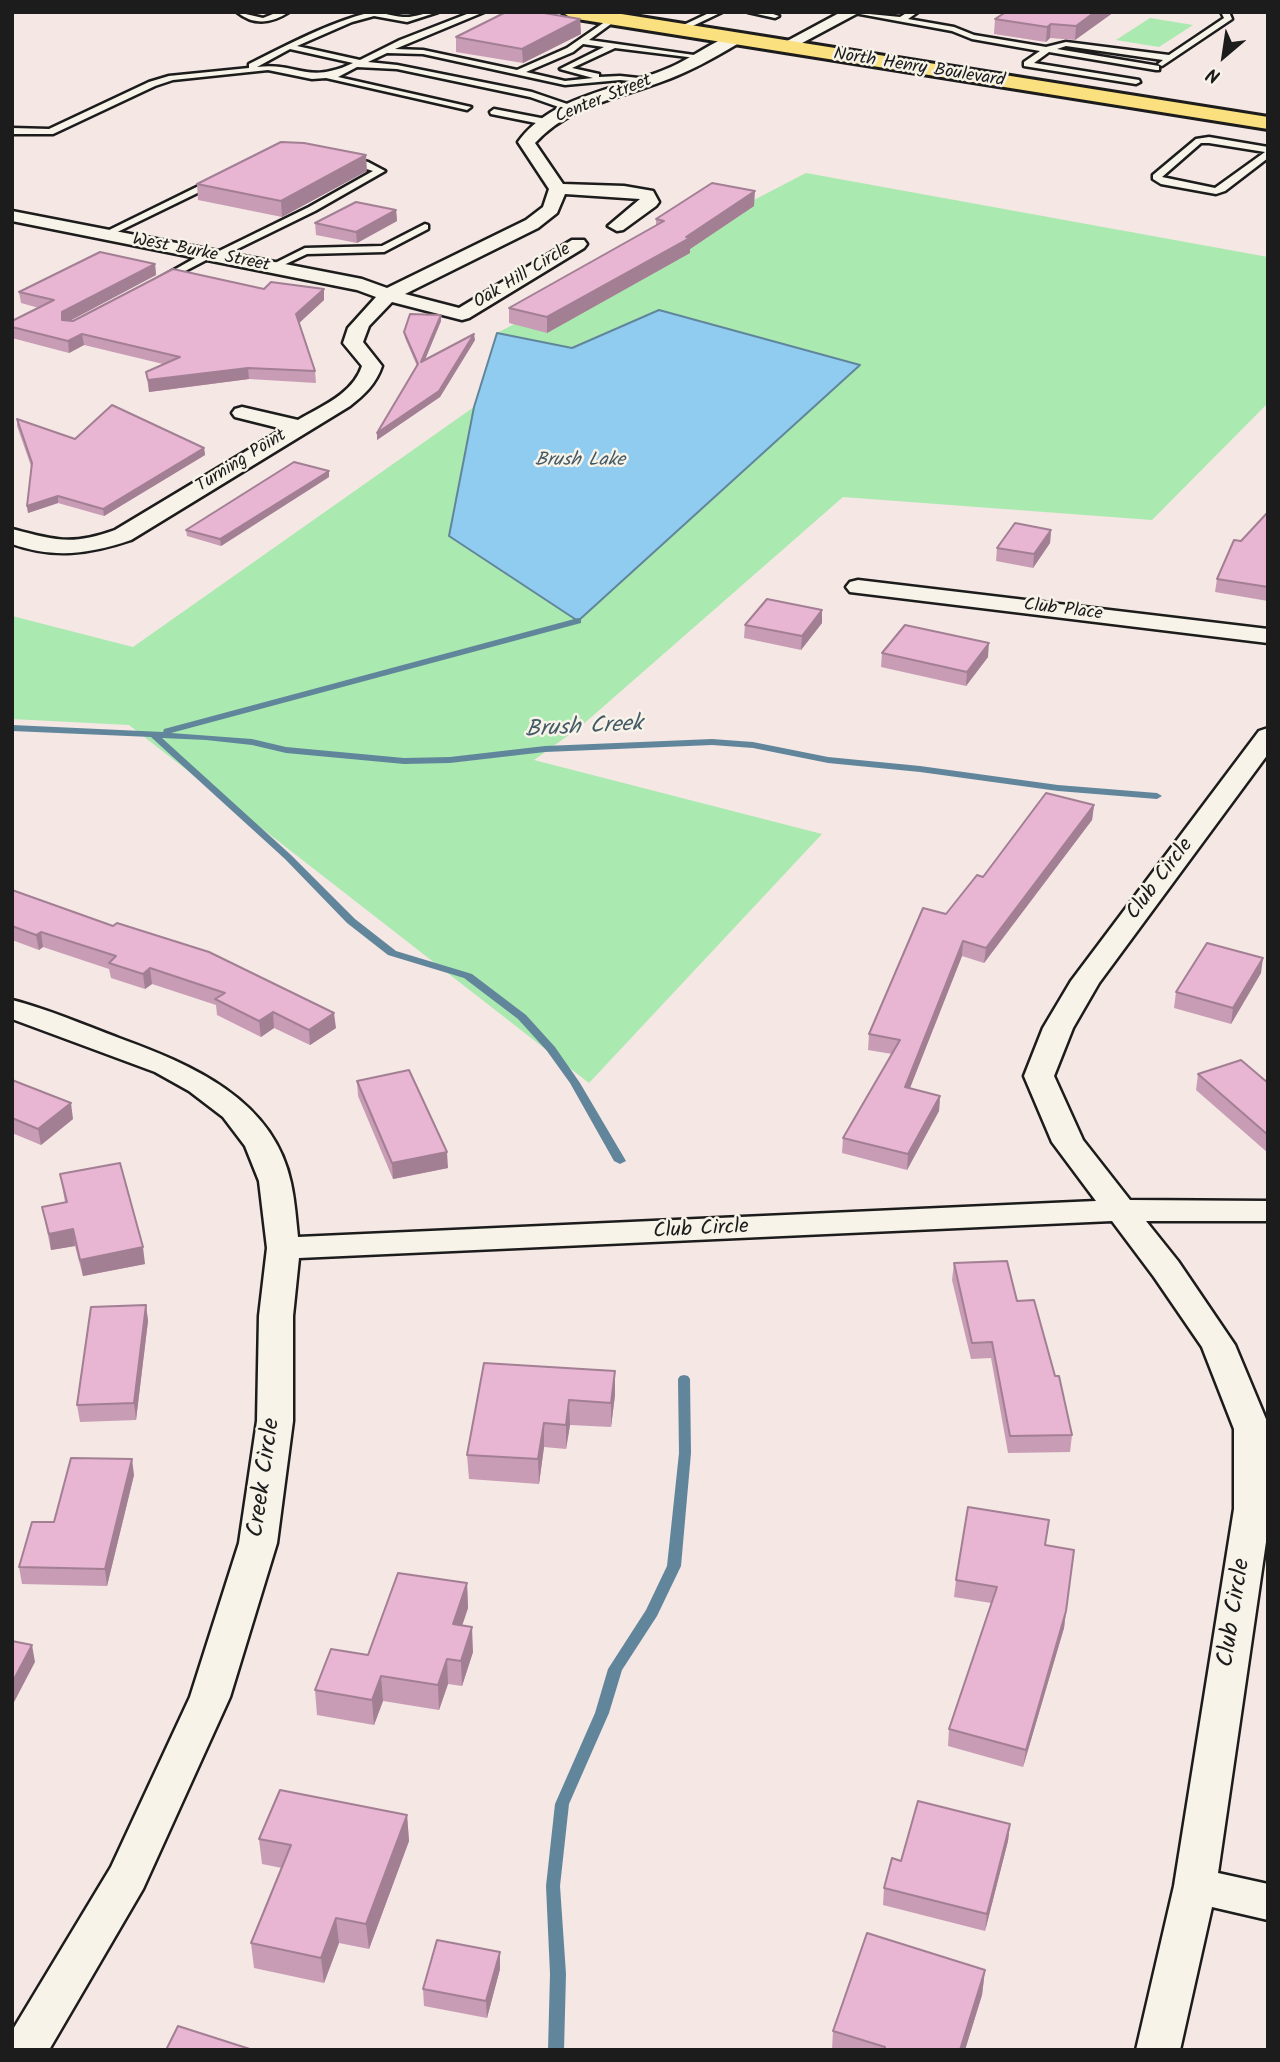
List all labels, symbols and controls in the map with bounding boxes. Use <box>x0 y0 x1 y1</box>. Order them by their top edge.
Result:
north arrow <box>1189 21 1259 91</box>
street label: North Henry Boulevard <box>832 45 1006 93</box>
text: N <box>1201 58 1226 90</box>
street label: Center Street <box>552 71 656 129</box>
street label: West Burke Street <box>130 230 272 278</box>
street label: Oak Hill Circle <box>471 240 575 314</box>
street label: Turning Point <box>193 426 291 498</box>
water label: Brush Lake <box>535 451 625 473</box>
street label: Club Place <box>1022 595 1104 627</box>
water label: Brush Creek <box>525 712 643 746</box>
street label: Club Circle <box>1122 834 1200 926</box>
street label: Club Circle <box>653 1216 749 1246</box>
street label: Creek Circle <box>243 1416 289 1540</box>
street label: Club Circle <box>1213 1557 1259 1669</box>

